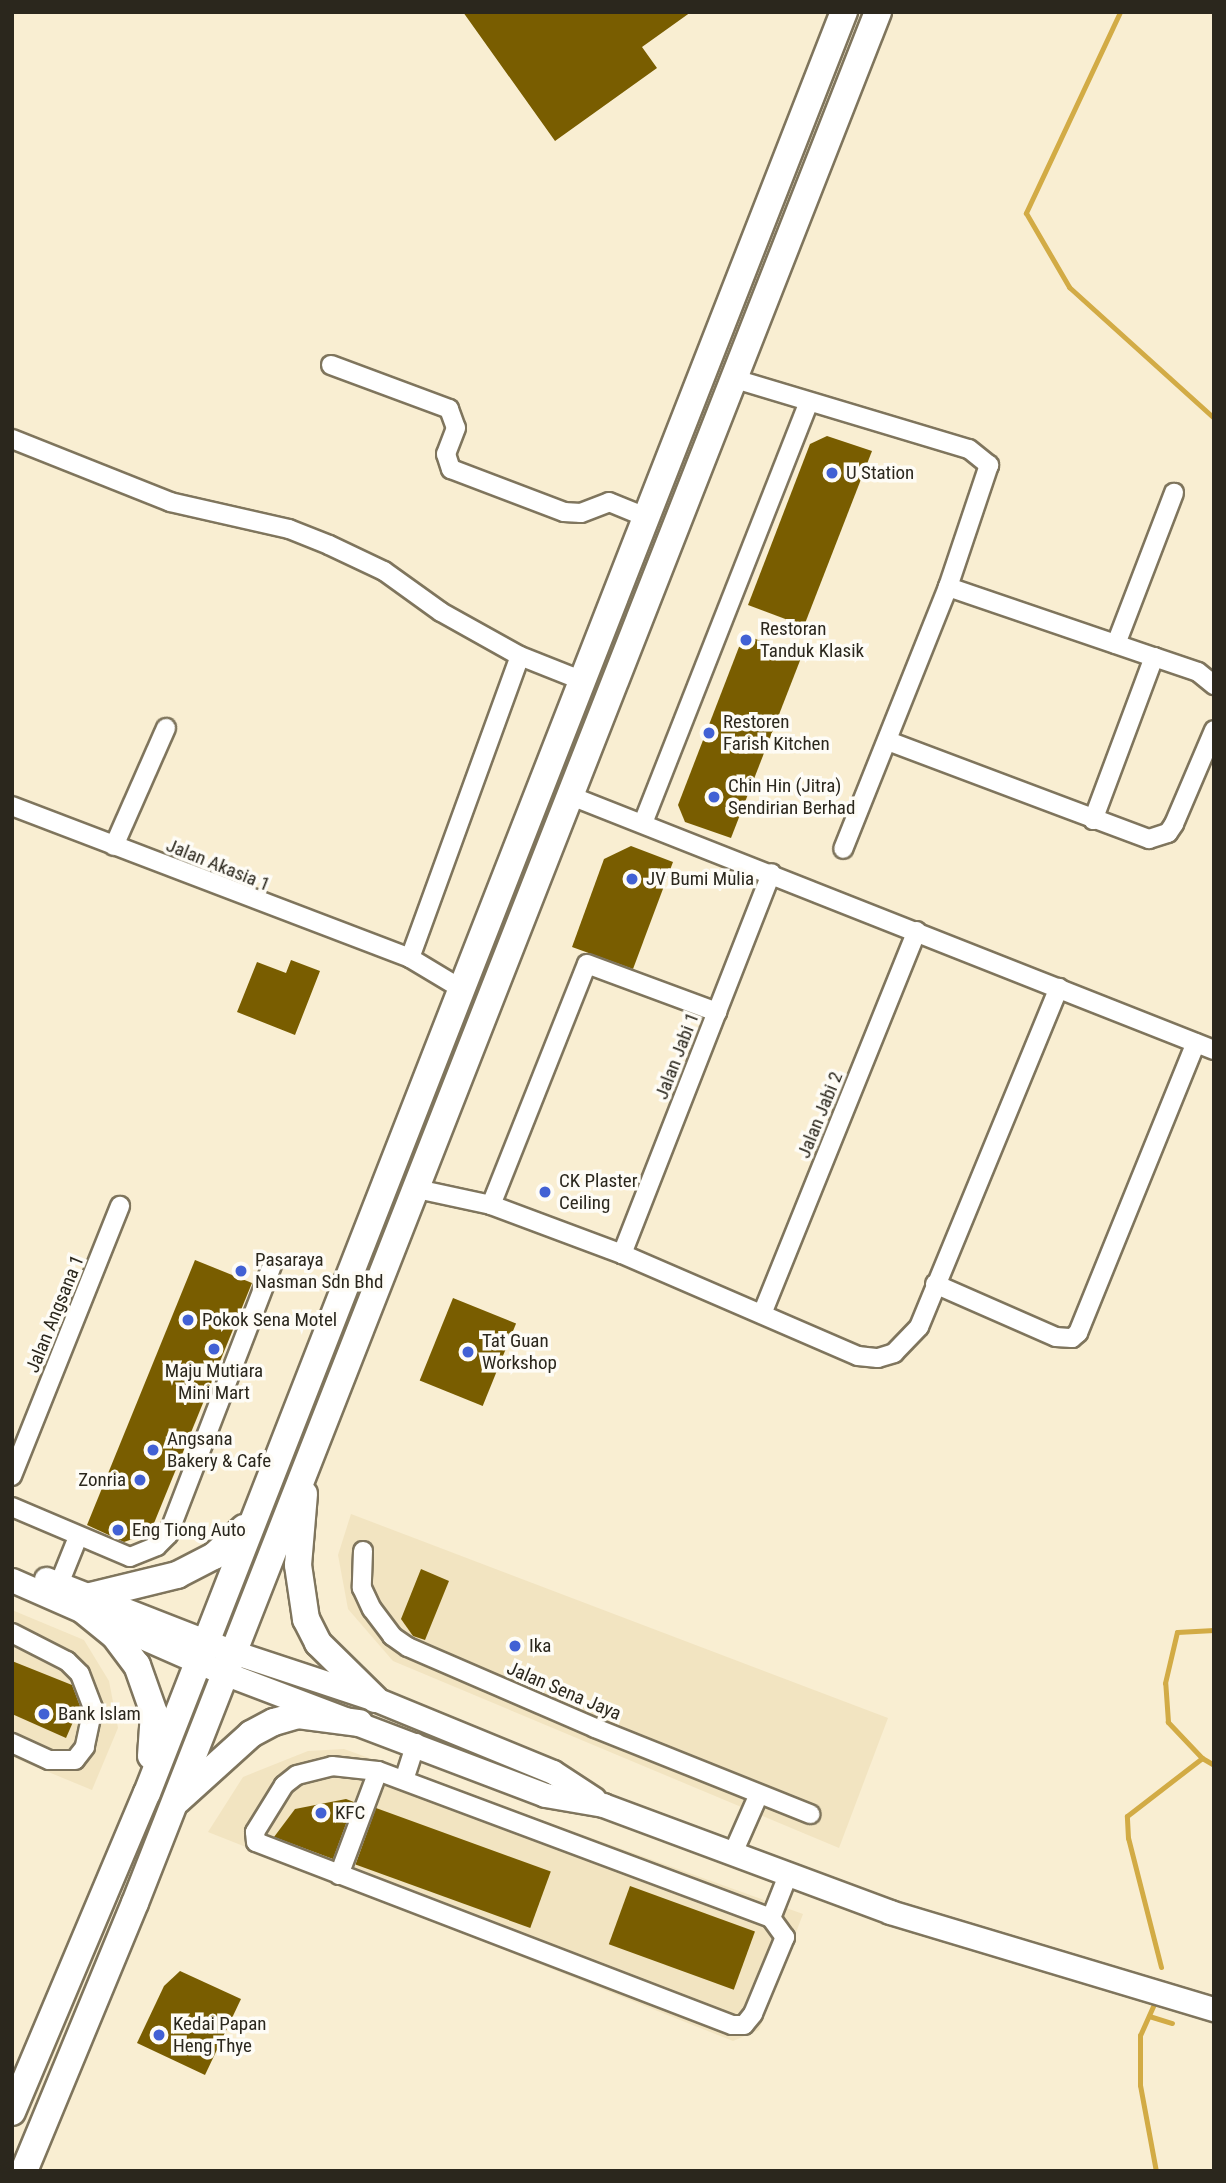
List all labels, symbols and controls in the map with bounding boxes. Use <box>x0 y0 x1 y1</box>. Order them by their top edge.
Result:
place label: U Station <box>846 462 914 484</box>
marker: U Station <box>824 465 840 481</box>
place label: Restoran Tanduk Klasik <box>760 618 864 662</box>
marker: Restoran Tanduk Klasik <box>738 632 754 648</box>
place label: Restoren Farish Kitchen <box>723 711 830 755</box>
marker: Restoren Farish Kitchen <box>701 725 717 741</box>
place label: Chin Hin (Jitra) Sendirian Berhad <box>728 775 855 819</box>
marker: Chin Hin (Jitra) Sendirian Berhad <box>706 789 722 805</box>
street label: Jalan Akasia 1 <box>163 834 273 896</box>
place label: JV Bumi Mulia <box>646 868 754 890</box>
marker: JV Bumi Mulia <box>624 871 640 887</box>
street label: Jalan Jabi 1 <box>650 1009 704 1103</box>
street label: Jalan Jabi 2 <box>792 1069 848 1161</box>
place label: CK Plaster Ceiling <box>559 1170 637 1214</box>
marker: CK Plaster Ceiling <box>537 1184 553 1200</box>
place label: Pasaraya Nasman Sdn Bhd <box>255 1249 383 1293</box>
street label: Jalan Angsana 1 <box>21 1252 89 1376</box>
marker: Pasaraya Nasman Sdn Bhd <box>233 1263 249 1279</box>
place label: Pokok Sena Motel <box>202 1309 337 1331</box>
marker: Pokok Sena Motel <box>180 1312 196 1328</box>
place label: Tat Guan Workshop <box>482 1330 557 1374</box>
marker: Maju Mutiara Mini Mart <box>206 1341 222 1357</box>
marker: Tat Guan Workshop <box>460 1344 476 1360</box>
place label: Maju Mutiara Mini Mart <box>165 1360 263 1404</box>
place label: Angsana Bakery & Cafe <box>167 1428 271 1472</box>
marker: Angsana Bakery & Cafe <box>145 1442 161 1458</box>
place label: Zonria <box>78 1469 126 1491</box>
marker: Zonria <box>132 1472 148 1488</box>
place label: Eng Tiong Auto <box>132 1519 246 1541</box>
marker: Eng Tiong Auto <box>110 1522 126 1538</box>
place label: Ika <box>529 1635 551 1657</box>
marker: Ika <box>507 1638 523 1654</box>
street label: Jalan Sena Jaya <box>504 1657 624 1725</box>
place label: Bank Islam <box>58 1703 141 1725</box>
marker: Bank Islam <box>36 1706 52 1722</box>
place label: KFC <box>335 1802 365 1824</box>
marker: KFC <box>313 1805 329 1821</box>
place label: Kedai Papan Heng Thye <box>173 2013 266 2057</box>
marker: Kedai Papan Heng Thye <box>151 2027 167 2043</box>

